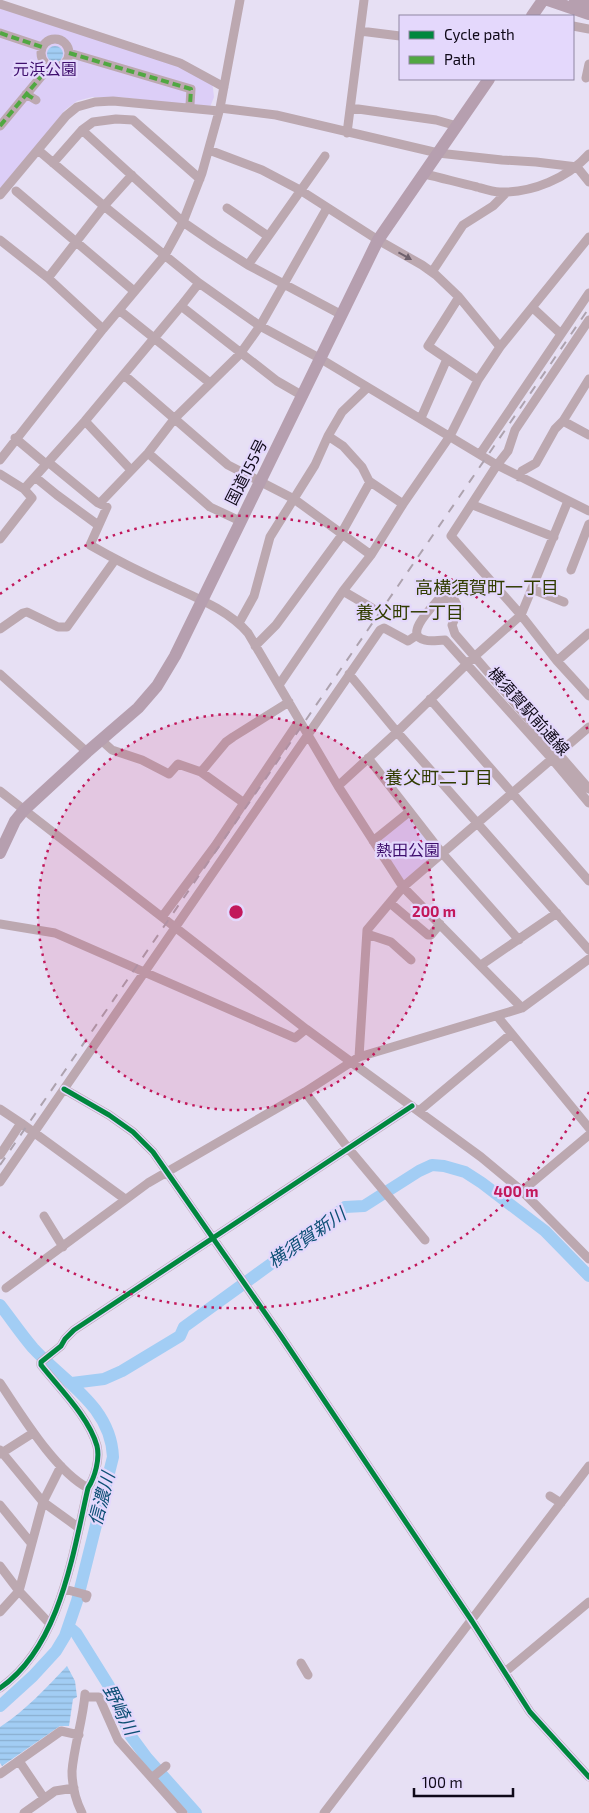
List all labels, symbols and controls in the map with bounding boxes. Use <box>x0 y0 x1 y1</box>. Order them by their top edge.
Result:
legend <box>399 15 574 80</box>
text: Cycle path <box>444 25 515 43</box>
text: Path <box>444 50 475 68</box>
park label: 元浜公園 <box>13 59 77 78</box>
one-way arrow <box>399 251 412 260</box>
street label: 国道155号 <box>221 436 270 508</box>
district label: 高横須賀町一丁目 <box>415 576 559 598</box>
district label: 養父町一丁目 <box>356 601 464 623</box>
street label: 横須賀駅前通線 <box>485 663 574 759</box>
district label: 養父町二丁目 <box>385 766 493 788</box>
park label: 熱田公園 <box>376 840 440 859</box>
text: 200 m <box>412 902 456 920</box>
centre of rings <box>227 903 245 921</box>
text: 400 m <box>494 1182 538 1200</box>
water label: 横須賀新川 <box>263 1201 351 1272</box>
water label: 信濃川 <box>83 1468 119 1528</box>
water label: 野崎川 <box>99 1680 144 1740</box>
scale bar <box>414 1766 513 1798</box>
text: 100 m <box>422 1773 463 1791</box>

